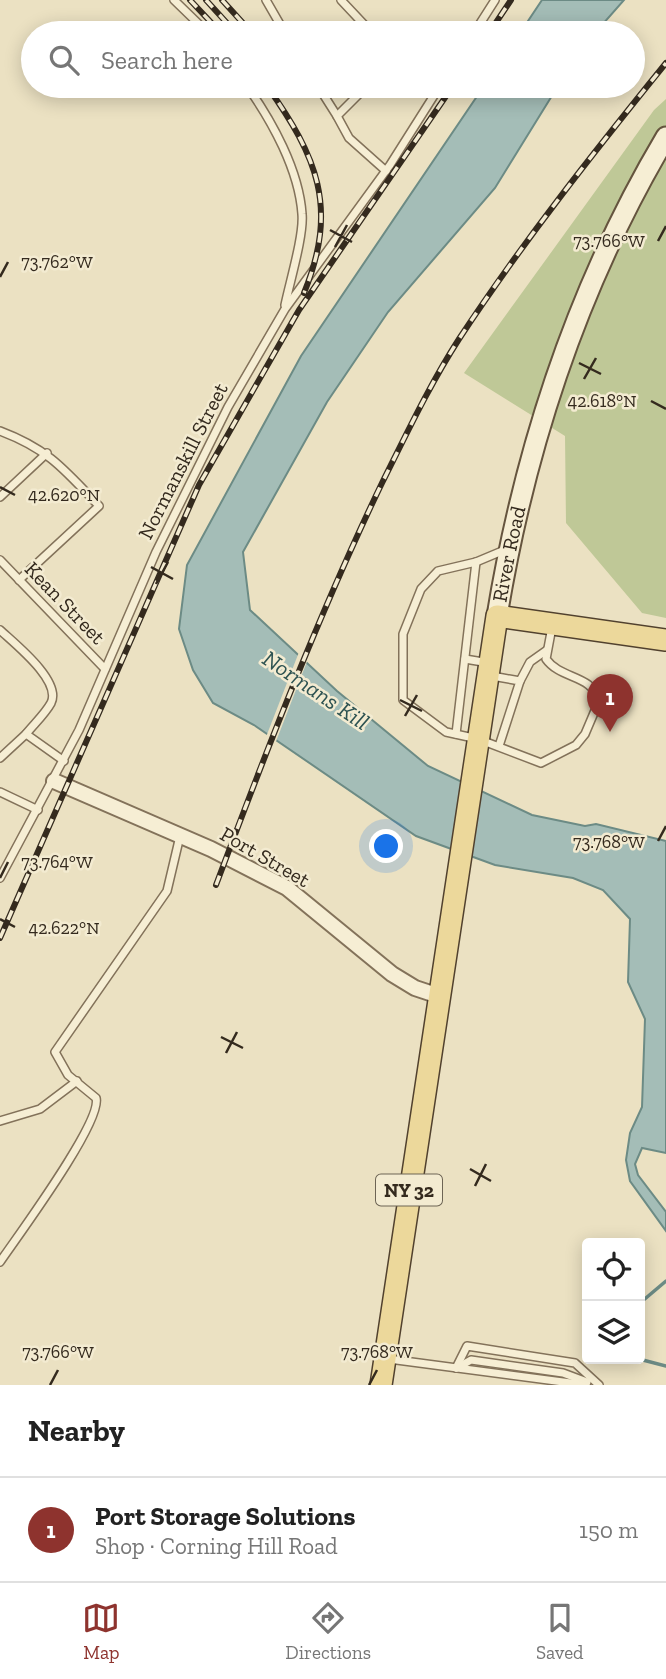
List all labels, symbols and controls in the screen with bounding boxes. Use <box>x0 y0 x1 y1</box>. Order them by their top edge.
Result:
search box <box>21 21 645 98</box>
icon: search <box>45 41 83 79</box>
text: Search here <box>101 44 233 76</box>
text: 73.766°W <box>573 230 645 252</box>
text: 73.762°W <box>21 251 93 273</box>
street label: Normanskill Street <box>132 378 233 543</box>
text: 42.618°N <box>567 390 637 412</box>
text: 42.620°N <box>28 484 100 506</box>
street label: River Road <box>487 503 531 604</box>
street label: Kean Street <box>20 556 111 649</box>
water label: Normans Kill <box>257 644 375 736</box>
pin: 1 <box>587 674 633 732</box>
street label: Port Street <box>216 821 315 892</box>
your location <box>369 829 403 863</box>
text: 73.768°W <box>573 831 645 853</box>
text: 73.764°W <box>21 851 93 873</box>
text: 42.622°N <box>29 917 99 939</box>
road number: NY 32 <box>376 1174 442 1206</box>
map controls <box>582 1238 645 1364</box>
button: locate <box>582 1238 645 1301</box>
button: layers <box>582 1301 645 1364</box>
text: 73.766°W <box>22 1341 94 1363</box>
text: 73.768°W <box>341 1341 413 1363</box>
text: Nearby <box>28 1413 125 1449</box>
text: Port Storage Solutions <box>95 1500 355 1532</box>
text: 1 <box>46 1516 56 1544</box>
text: 150 m <box>579 1516 638 1544</box>
text: Shop · Corning Hill Road <box>95 1532 338 1560</box>
tab: Map <box>82 1599 120 1664</box>
tab: Directions <box>285 1599 371 1664</box>
tab: Saved <box>536 1599 584 1664</box>

